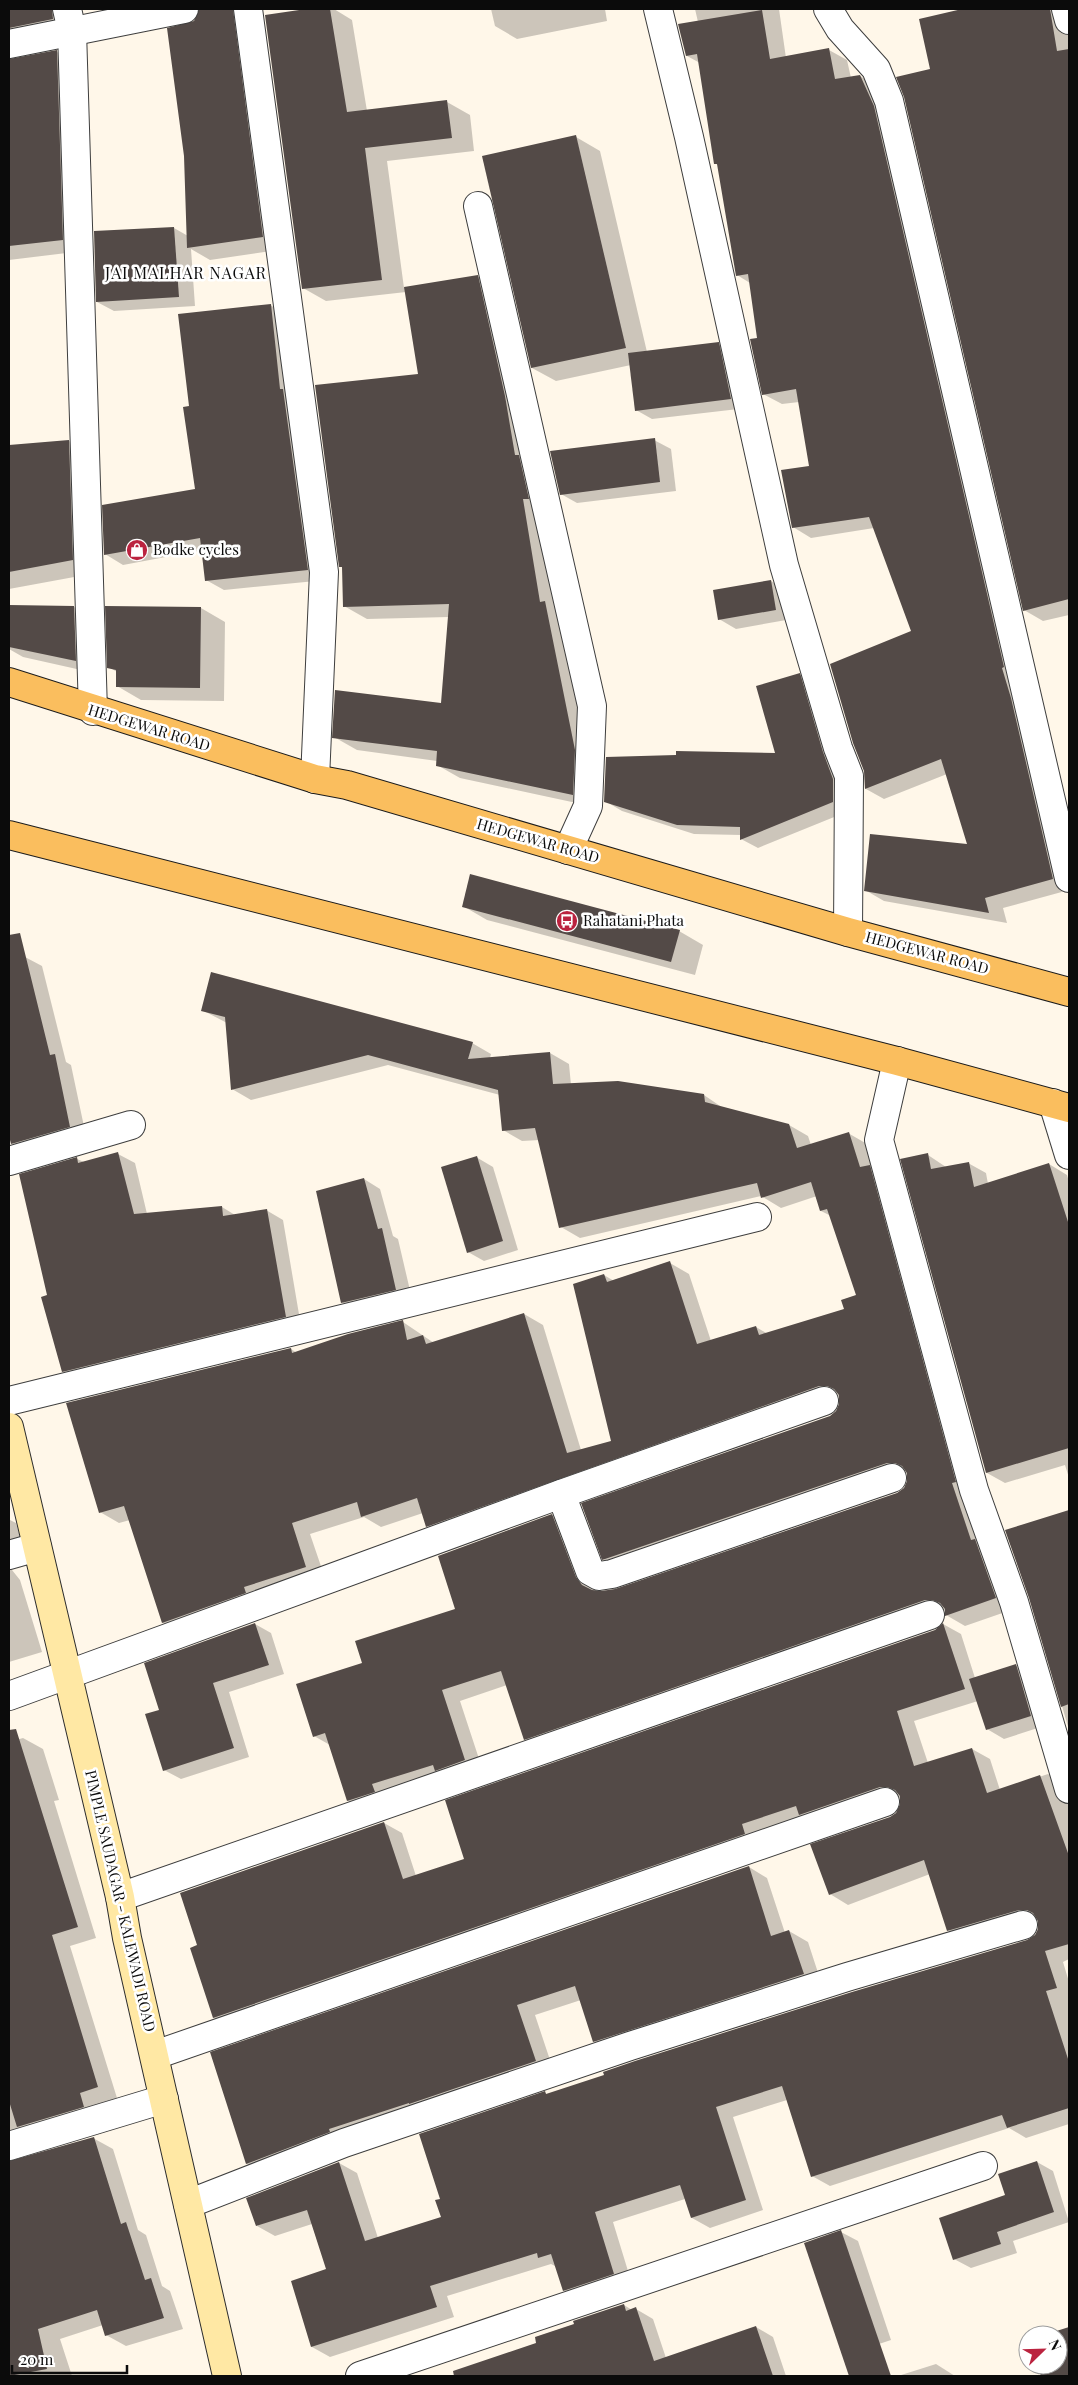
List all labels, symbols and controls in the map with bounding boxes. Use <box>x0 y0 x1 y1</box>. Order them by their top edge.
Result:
district label: JAI MALHAR NAGAR <box>104 262 267 283</box>
shop icon: Bodke cycles <box>125 538 149 562</box>
place label: Bodke cycles <box>153 539 239 559</box>
street label: HEDGEWAR ROAD <box>86 699 213 755</box>
street label: HEDGEWAR ROAD <box>475 813 602 867</box>
bus stop icon: Rahatani Phata <box>555 909 579 933</box>
place label: Rahatani Phata <box>583 910 685 930</box>
street label: HEDGEWAR ROAD <box>863 926 991 978</box>
street label: PIMPLE SAUDAGAR - KALEWADI ROAD <box>81 1768 161 2034</box>
north arrow <box>1018 2325 1068 2375</box>
text: N <box>1045 2336 1066 2353</box>
scale bar <box>12 2342 128 2374</box>
text: 20 m <box>20 2349 54 2369</box>

